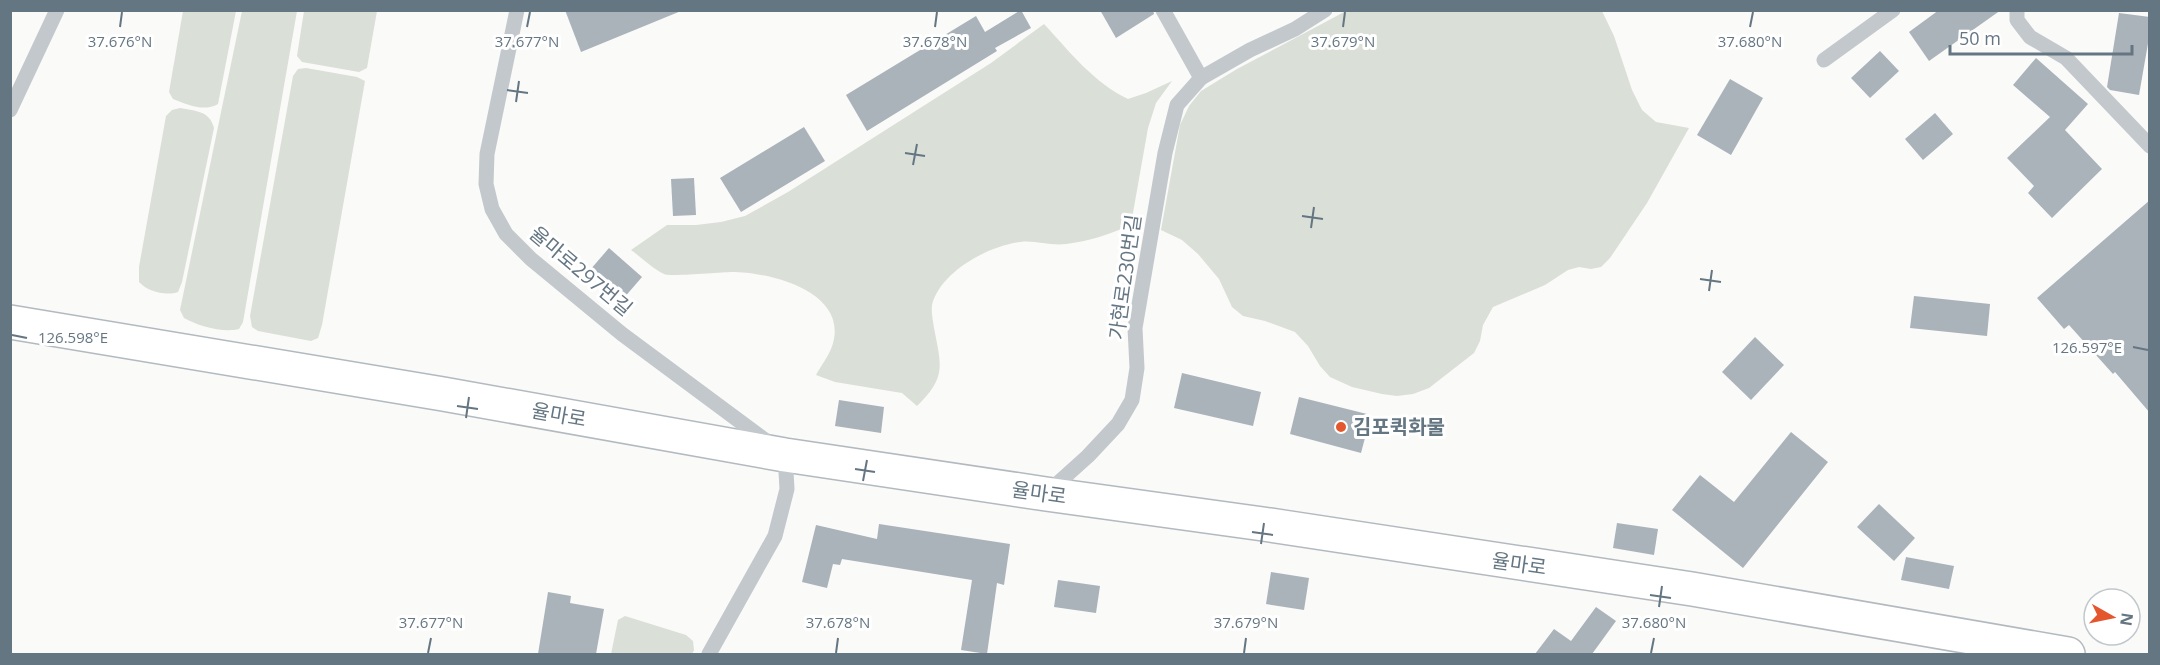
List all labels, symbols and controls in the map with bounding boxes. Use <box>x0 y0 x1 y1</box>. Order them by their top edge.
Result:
scale bar <box>1950 18 2132 56</box>
text: 50 m <box>1959 26 2001 50</box>
text: 37.676°N <box>88 31 152 51</box>
text: 37.677°N <box>495 31 559 51</box>
text: 37.678°N <box>903 31 967 51</box>
text: 37.679°N <box>1311 31 1375 51</box>
text: 37.680°N <box>1718 31 1782 51</box>
street label: 가현로230번길 <box>1102 213 1147 341</box>
street label: 율마로297번길 <box>524 220 638 322</box>
text: 126.598°E <box>38 327 108 347</box>
text: 126.597°E <box>2052 337 2122 357</box>
street label: 율마로 <box>530 396 589 433</box>
place label: 김포퀵화물 <box>1353 413 1445 440</box>
marker: 김포퀵화물 <box>1334 420 1348 434</box>
street label: 율마로 <box>1010 475 1068 510</box>
street label: 율마로 <box>1490 546 1548 581</box>
north arrow <box>2082 587 2142 647</box>
text: N <box>2115 611 2139 627</box>
text: 37.677°N <box>399 612 463 632</box>
text: 37.678°N <box>806 612 870 632</box>
text: 37.679°N <box>1214 612 1278 632</box>
text: 37.680°N <box>1622 612 1686 632</box>

